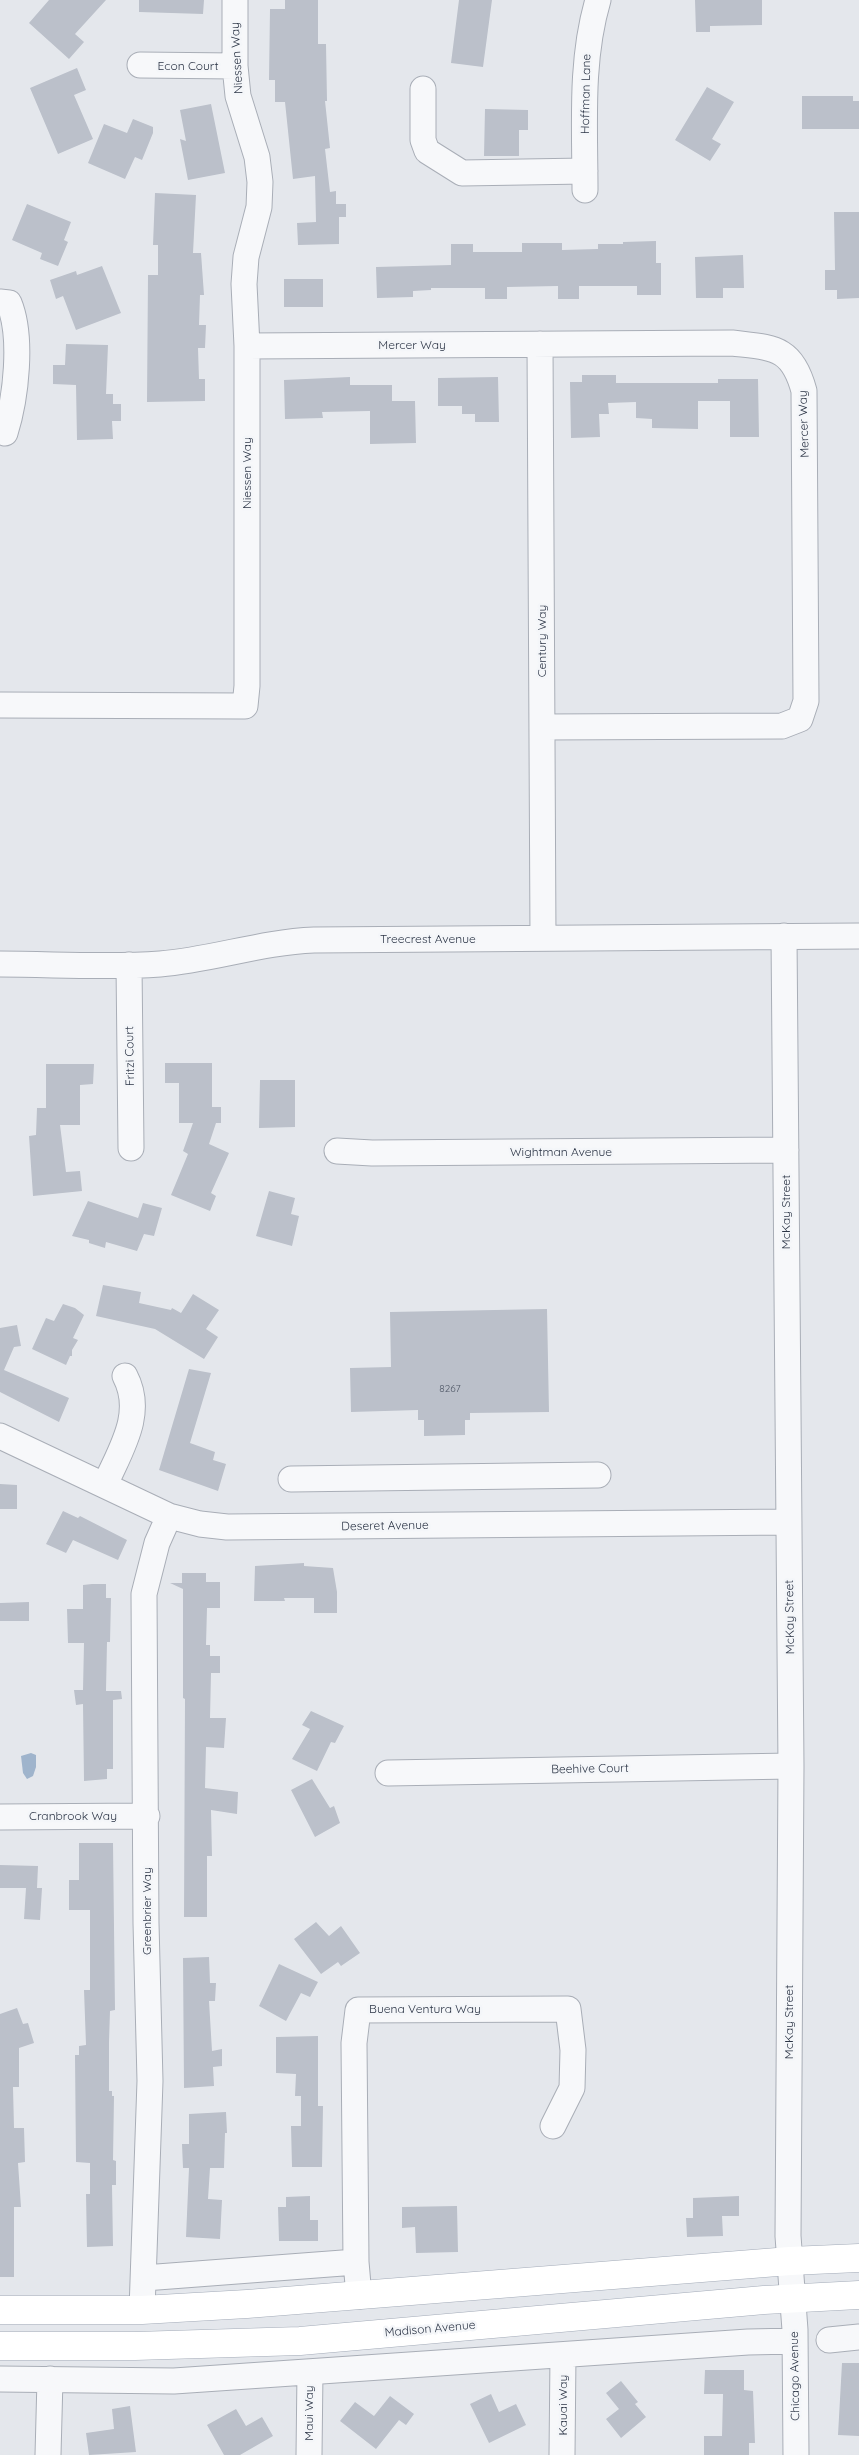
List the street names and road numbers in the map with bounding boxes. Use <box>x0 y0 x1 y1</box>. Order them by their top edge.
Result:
street label: Niessen Way <box>228 22 246 94</box>
street label: Hoffman Lane <box>578 54 594 134</box>
street label: Econ Court <box>157 59 219 73</box>
street label: Mercer Way <box>378 338 446 352</box>
street label: Mercer Way <box>796 390 812 458</box>
street label: Niessen Way <box>240 437 254 509</box>
street label: Century Way <box>535 605 549 677</box>
street label: Treecrest Avenue <box>380 932 476 946</box>
street label: Fritzi Court <box>122 1026 138 1086</box>
street label: Wightman Avenue <box>510 1145 612 1159</box>
street label: McKay Street <box>779 1175 793 1249</box>
street label: Deseret Avenue <box>341 1518 429 1534</box>
street label: McKay Street <box>782 1580 798 1654</box>
street label: Beehive Court <box>551 1761 629 1777</box>
street label: Cranbrook Way <box>29 1809 117 1823</box>
street label: Greenbrier Way <box>140 1867 154 1955</box>
street label: McKay Street <box>782 1985 796 2059</box>
street label: Buena Ventura Way <box>369 2002 481 2016</box>
street label: Madison Avenue <box>384 2318 476 2340</box>
street label: Chicago Avenue <box>787 2331 803 2421</box>
street label: Kauai Way <box>556 2375 570 2435</box>
street label: Maui Way <box>302 2385 316 2441</box>

